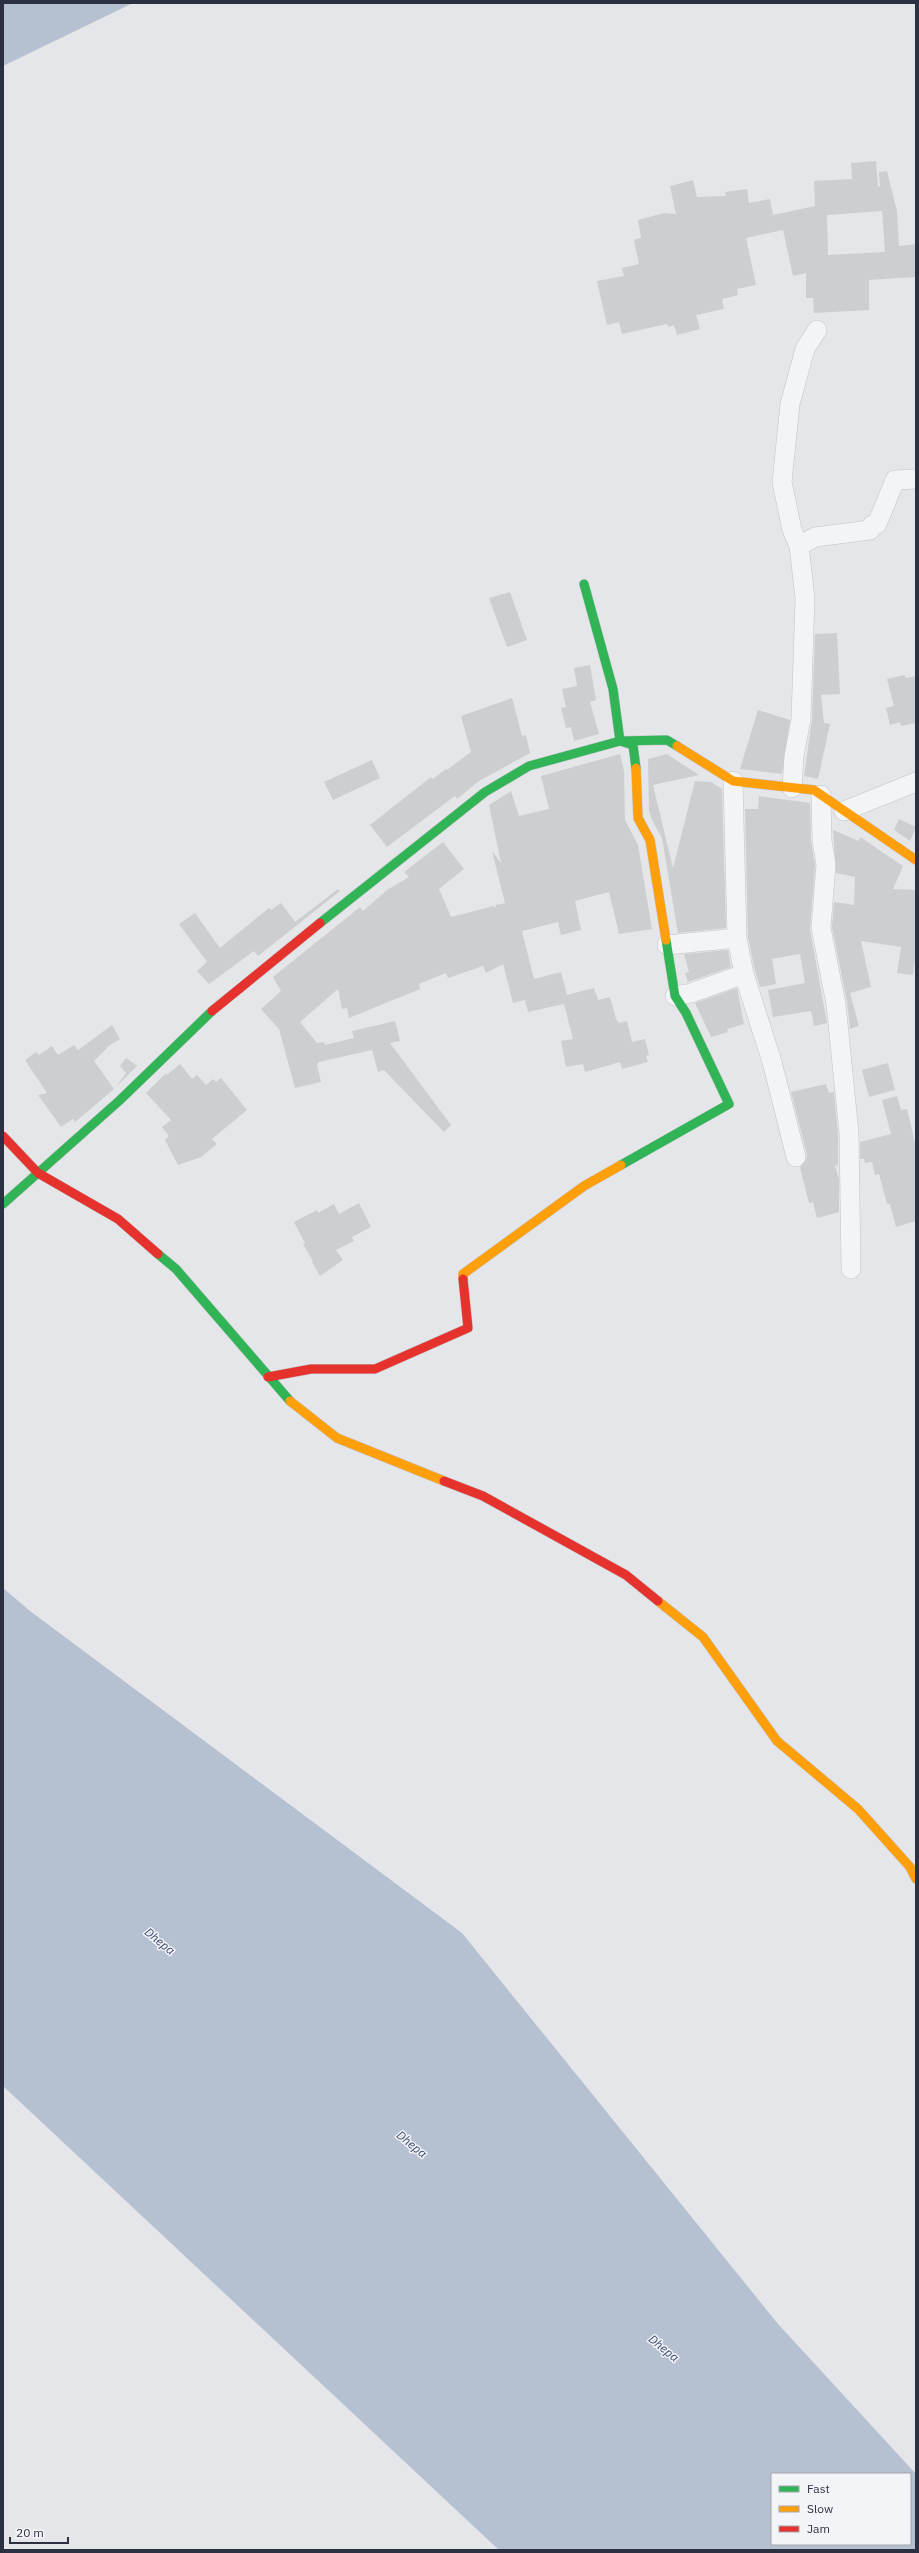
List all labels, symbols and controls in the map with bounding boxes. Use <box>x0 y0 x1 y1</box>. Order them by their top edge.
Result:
water label: Dhepa <box>142 1924 178 1958</box>
water label: Dhepa <box>394 2127 430 2161</box>
water label: Dhepa <box>646 2331 682 2365</box>
legend <box>771 2473 911 2545</box>
text: Fast <box>807 2481 830 2496</box>
text: Slow <box>807 2501 833 2516</box>
scale bar <box>10 2519 68 2545</box>
text: Jam <box>807 2521 830 2536</box>
text: 20 m <box>16 2525 44 2540</box>

